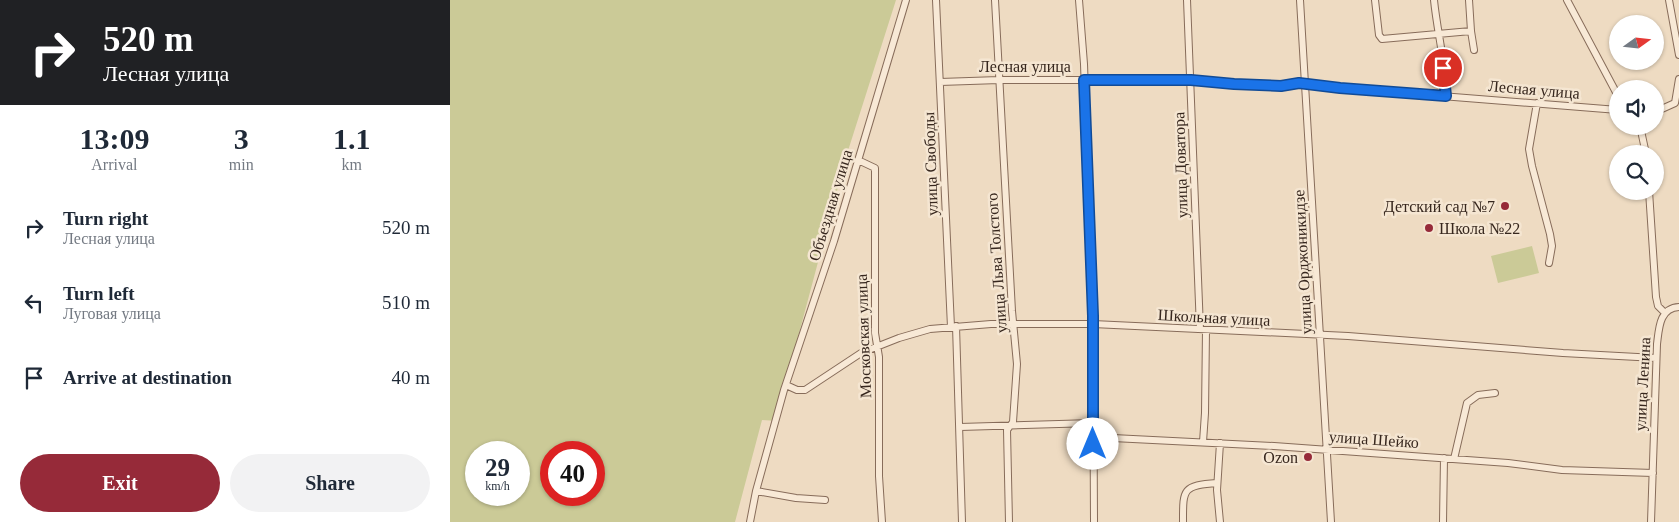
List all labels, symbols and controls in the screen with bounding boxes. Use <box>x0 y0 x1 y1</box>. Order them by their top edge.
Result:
north arrow <box>1609 15 1664 70</box>
map controls <box>1609 15 1664 200</box>
icon: right <box>20 20 85 85</box>
text: 520 m <box>103 20 193 59</box>
pin <box>1422 47 1464 89</box>
icon: arrive <box>1429 54 1457 82</box>
street label: Лесная улица <box>979 58 1071 76</box>
text: Лесная улица <box>103 61 229 86</box>
street label: Лесная улица <box>1487 77 1580 103</box>
button: sound <box>1609 80 1664 135</box>
street label: улица Свободы <box>920 111 942 216</box>
street label: улица Доватора <box>1170 112 1192 218</box>
text: 13:09 <box>79 122 149 155</box>
text: 3 <box>234 122 249 155</box>
text: 1.1 <box>333 122 371 155</box>
button: search <box>1609 145 1664 200</box>
street label: Объездная улица <box>805 147 856 263</box>
text: Arrival <box>91 156 137 173</box>
text: min <box>229 156 254 173</box>
text: km <box>342 156 362 173</box>
street label: улица Орджоникидзе <box>1290 189 1316 335</box>
street label: улица Льва Толстого <box>983 192 1011 334</box>
place label: Детский сад №7 <box>1384 198 1495 216</box>
marker: Детский сад №7 <box>1499 200 1511 212</box>
text: Turn right <box>63 208 148 229</box>
icon: right <box>20 214 48 242</box>
text: 520 m <box>382 217 430 238</box>
place label: Школа №22 <box>1439 220 1520 237</box>
marker: Школа №22 <box>1423 222 1435 234</box>
text: Лесная улица <box>63 230 155 247</box>
street label: Московская улица <box>853 274 875 398</box>
text: Turn left <box>63 283 135 304</box>
icon: left <box>20 289 48 317</box>
text: 510 m <box>382 292 430 313</box>
text: Луговая улица <box>63 305 161 322</box>
street label: Школьная улица <box>1157 306 1271 330</box>
street label: улица Ленина <box>1632 337 1654 432</box>
icon: arrive <box>20 364 48 392</box>
text: Arrive at destination <box>63 367 232 388</box>
text: 40 m <box>391 367 430 388</box>
position arrow <box>1066 417 1118 469</box>
street label: улица Шейко <box>1328 428 1420 452</box>
speed limit sign: 40 <box>540 441 605 506</box>
place label: Ozon <box>1263 449 1298 466</box>
marker: Ozon <box>1302 451 1314 463</box>
button: Exit <box>20 454 220 512</box>
button: Share <box>230 454 430 512</box>
text: 29 <box>485 454 510 481</box>
text: km/h <box>485 479 510 493</box>

